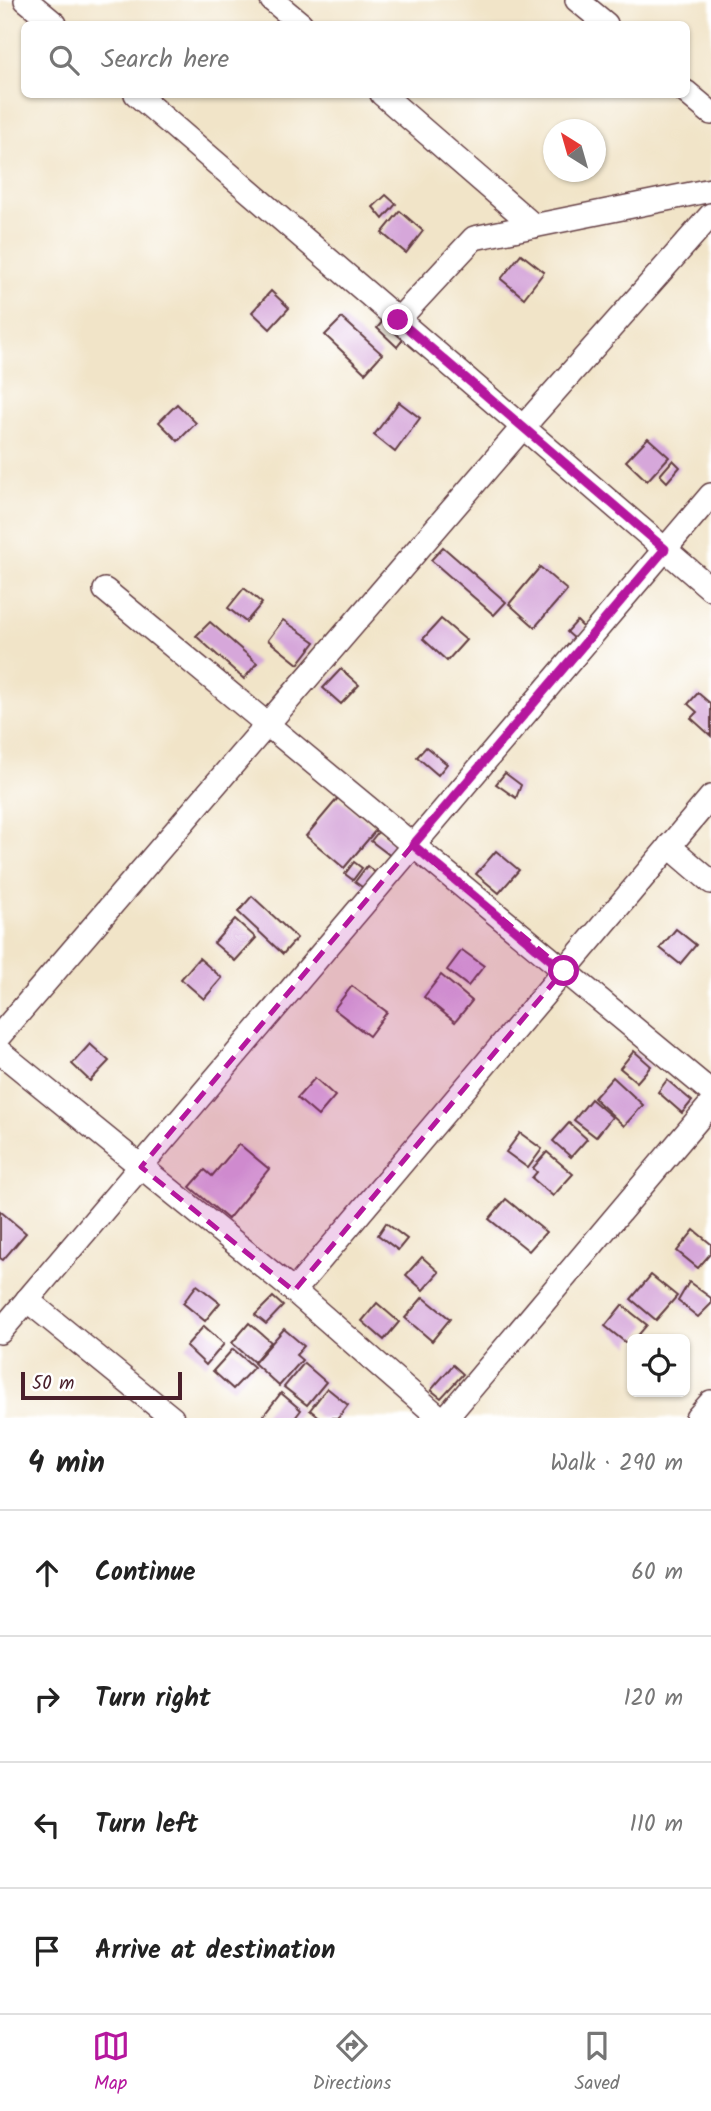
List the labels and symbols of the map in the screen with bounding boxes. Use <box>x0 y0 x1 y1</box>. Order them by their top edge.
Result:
north arrow <box>543 119 606 182</box>
route end <box>382 304 413 335</box>
route start <box>548 955 579 986</box>
scale bar <box>21 1369 182 1401</box>

